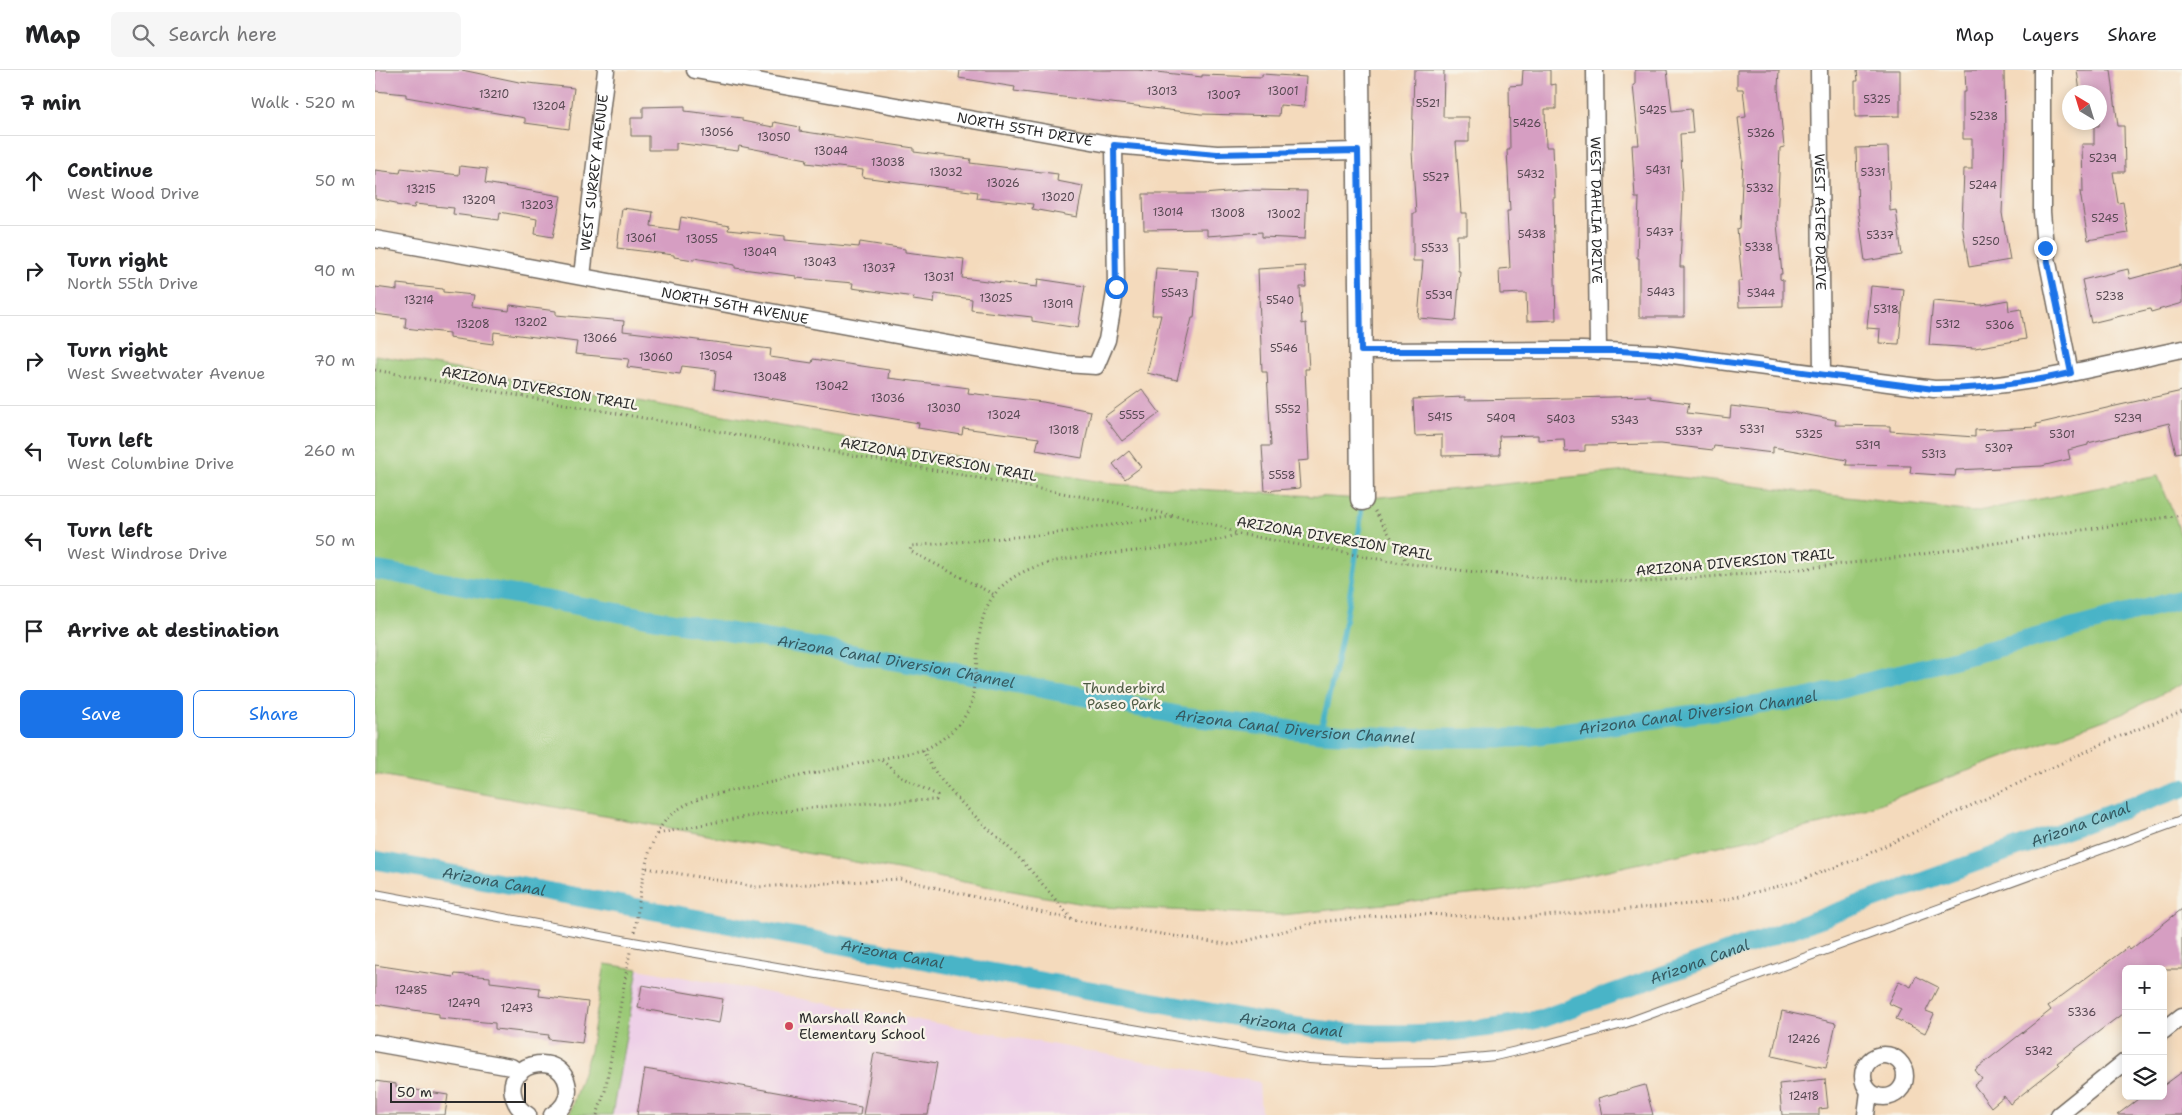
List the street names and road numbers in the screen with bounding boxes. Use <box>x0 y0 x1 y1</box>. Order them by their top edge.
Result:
street label: WEST SURREY AVENUE <box>576 93 612 252</box>
street label: NORTH 55TH DRIVE <box>955 108 1094 150</box>
street label: WEST DAHLIA DRIVE <box>1587 136 1606 284</box>
street label: WEST ASTER DRIVE <box>1811 153 1830 291</box>
street label: NORTH 56TH AVENUE <box>660 283 810 328</box>
street label: ARIZONA DIVERSION TRAIL <box>440 362 640 414</box>
street label: ARIZONA DIVERSION TRAIL <box>839 433 1039 485</box>
street label: ARIZONA DIVERSION TRAIL <box>1235 512 1435 564</box>
street label: ARIZONA DIVERSION TRAIL <box>1635 544 1835 580</box>

